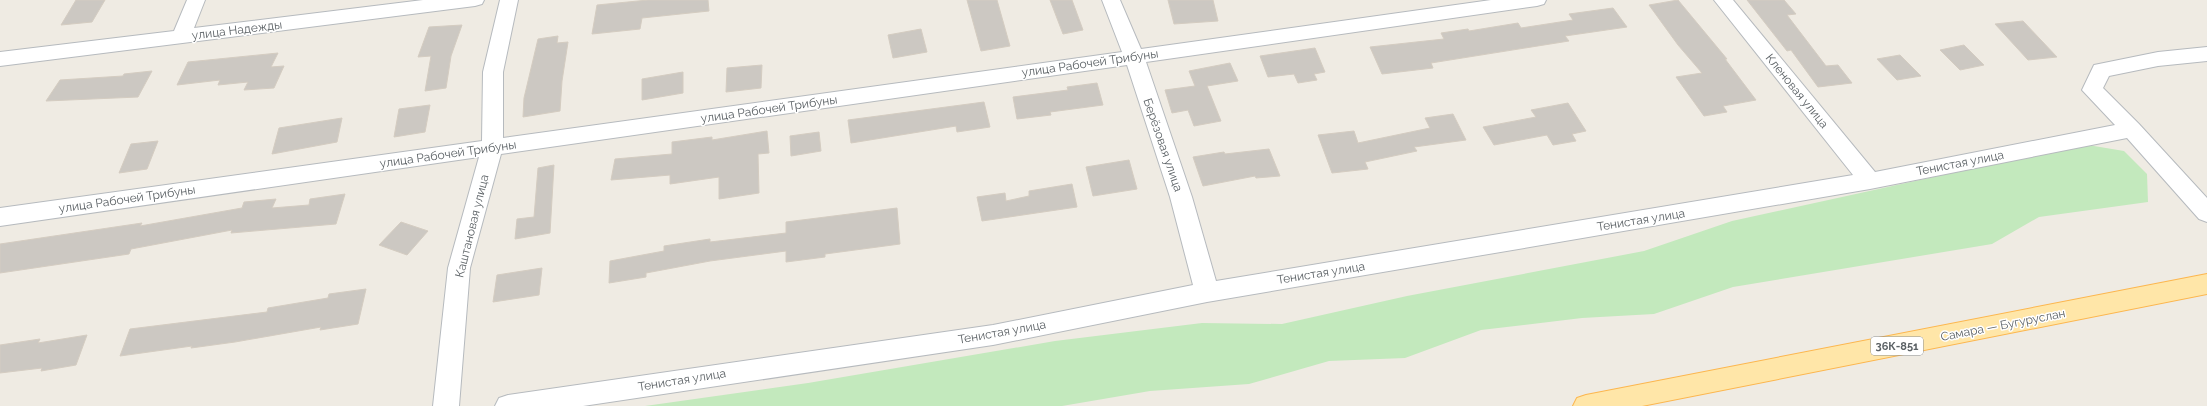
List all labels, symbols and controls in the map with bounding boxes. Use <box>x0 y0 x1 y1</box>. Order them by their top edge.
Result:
street label: улица Надежды <box>191 18 283 42</box>
street label: улица Рабочей Трибуны <box>1021 46 1159 80</box>
street label: Кленовая улица <box>1763 51 1831 131</box>
street label: улица Рабочей Трибуны <box>700 92 838 126</box>
street label: Берёзовая улица <box>1140 96 1186 194</box>
street label: улица Рабочей Трибуны <box>379 137 517 171</box>
street label: Тенистая улица <box>1915 148 2005 178</box>
street label: Каштановая улица <box>452 173 492 279</box>
street label: улица Рабочей Трибуны <box>58 182 196 216</box>
street label: Тенистая улица <box>1596 206 1686 234</box>
street label: Тенистая улица <box>1276 259 1366 287</box>
street label: Самара — Бугуруслан <box>1939 306 2067 344</box>
street label: Тенистая улица <box>957 317 1047 347</box>
road number: 36К-851 <box>1871 337 1923 355</box>
street label: Тенистая улица <box>637 366 727 394</box>

